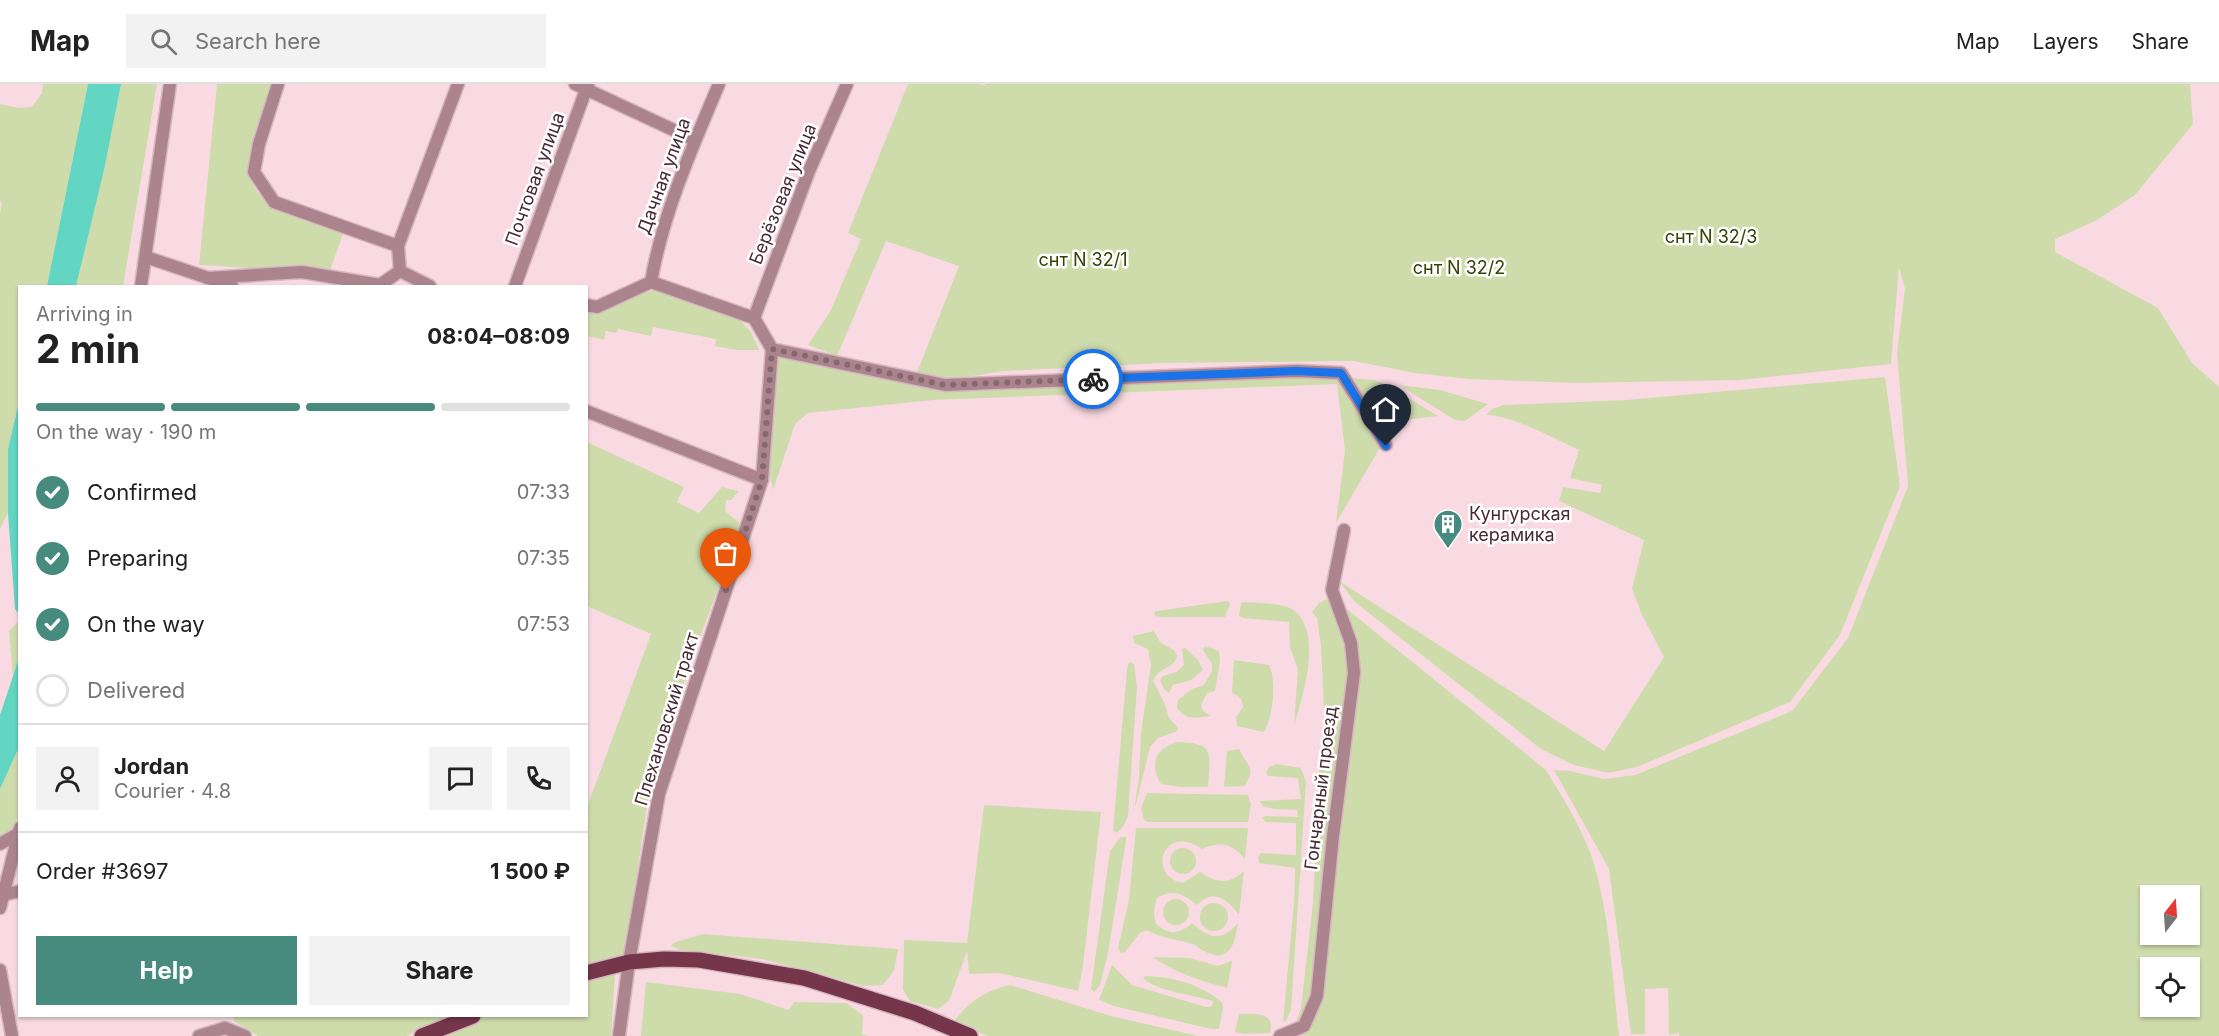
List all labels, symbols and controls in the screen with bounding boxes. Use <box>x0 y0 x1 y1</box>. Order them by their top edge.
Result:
search box <box>126 14 546 68</box>
text: Map <box>30 24 90 58</box>
icon: search <box>147 25 180 58</box>
text: Search here <box>195 28 321 54</box>
text: Map <box>1956 29 2000 54</box>
text: Layers <box>2033 29 2099 54</box>
text: Share <box>2132 29 2189 54</box>
street label: Почтовая улица <box>501 109 568 248</box>
street label: Дачная улица <box>633 115 694 237</box>
street label: Берёзовая улица <box>745 120 820 267</box>
park label: снт N 32/3 <box>1665 226 1757 247</box>
park label: снт N 32/1 <box>1039 249 1127 270</box>
park label: снт N 32/2 <box>1413 257 1505 278</box>
text: Arriving in <box>36 302 133 326</box>
text: 08:04–08:09 <box>427 323 570 349</box>
text: 2 min <box>36 325 140 372</box>
courier <box>1063 349 1123 409</box>
icon: bike <box>1077 363 1110 396</box>
pin <box>1360 384 1411 446</box>
icon: home <box>1369 393 1402 426</box>
text: On the way · 190 m <box>36 420 216 444</box>
icon: check <box>36 476 69 509</box>
text: Confirmed <box>87 479 197 505</box>
text: 07:33 <box>517 480 570 504</box>
place label: Кунгурская керамика <box>1469 503 1571 545</box>
building icon: Кунгурская керамика <box>1432 508 1464 550</box>
pin <box>700 528 751 590</box>
icon: bag <box>709 537 742 570</box>
icon: check <box>36 542 69 575</box>
text: Preparing <box>87 545 188 571</box>
text: 07:35 <box>517 546 570 570</box>
icon: check <box>36 608 69 641</box>
text: On the way <box>87 611 205 637</box>
text: 07:53 <box>517 612 570 636</box>
street label: Плехановский тракт <box>630 629 703 808</box>
text: Delivered <box>87 677 185 703</box>
street label: Гончарный проезд <box>1300 705 1341 871</box>
button: person <box>36 747 99 810</box>
button: chat <box>429 747 492 810</box>
button: phone <box>507 747 570 810</box>
text: Jordan <box>114 753 189 779</box>
text: Courier · 4.8 <box>114 779 231 803</box>
text: Order #3697 <box>36 858 168 884</box>
text: 1 500 ₽ <box>490 858 570 884</box>
north arrow <box>2140 885 2200 945</box>
map controls <box>2140 885 2200 1017</box>
button: Help <box>36 936 297 1005</box>
button: Share <box>309 936 570 1005</box>
button: locate <box>2140 957 2200 1017</box>

